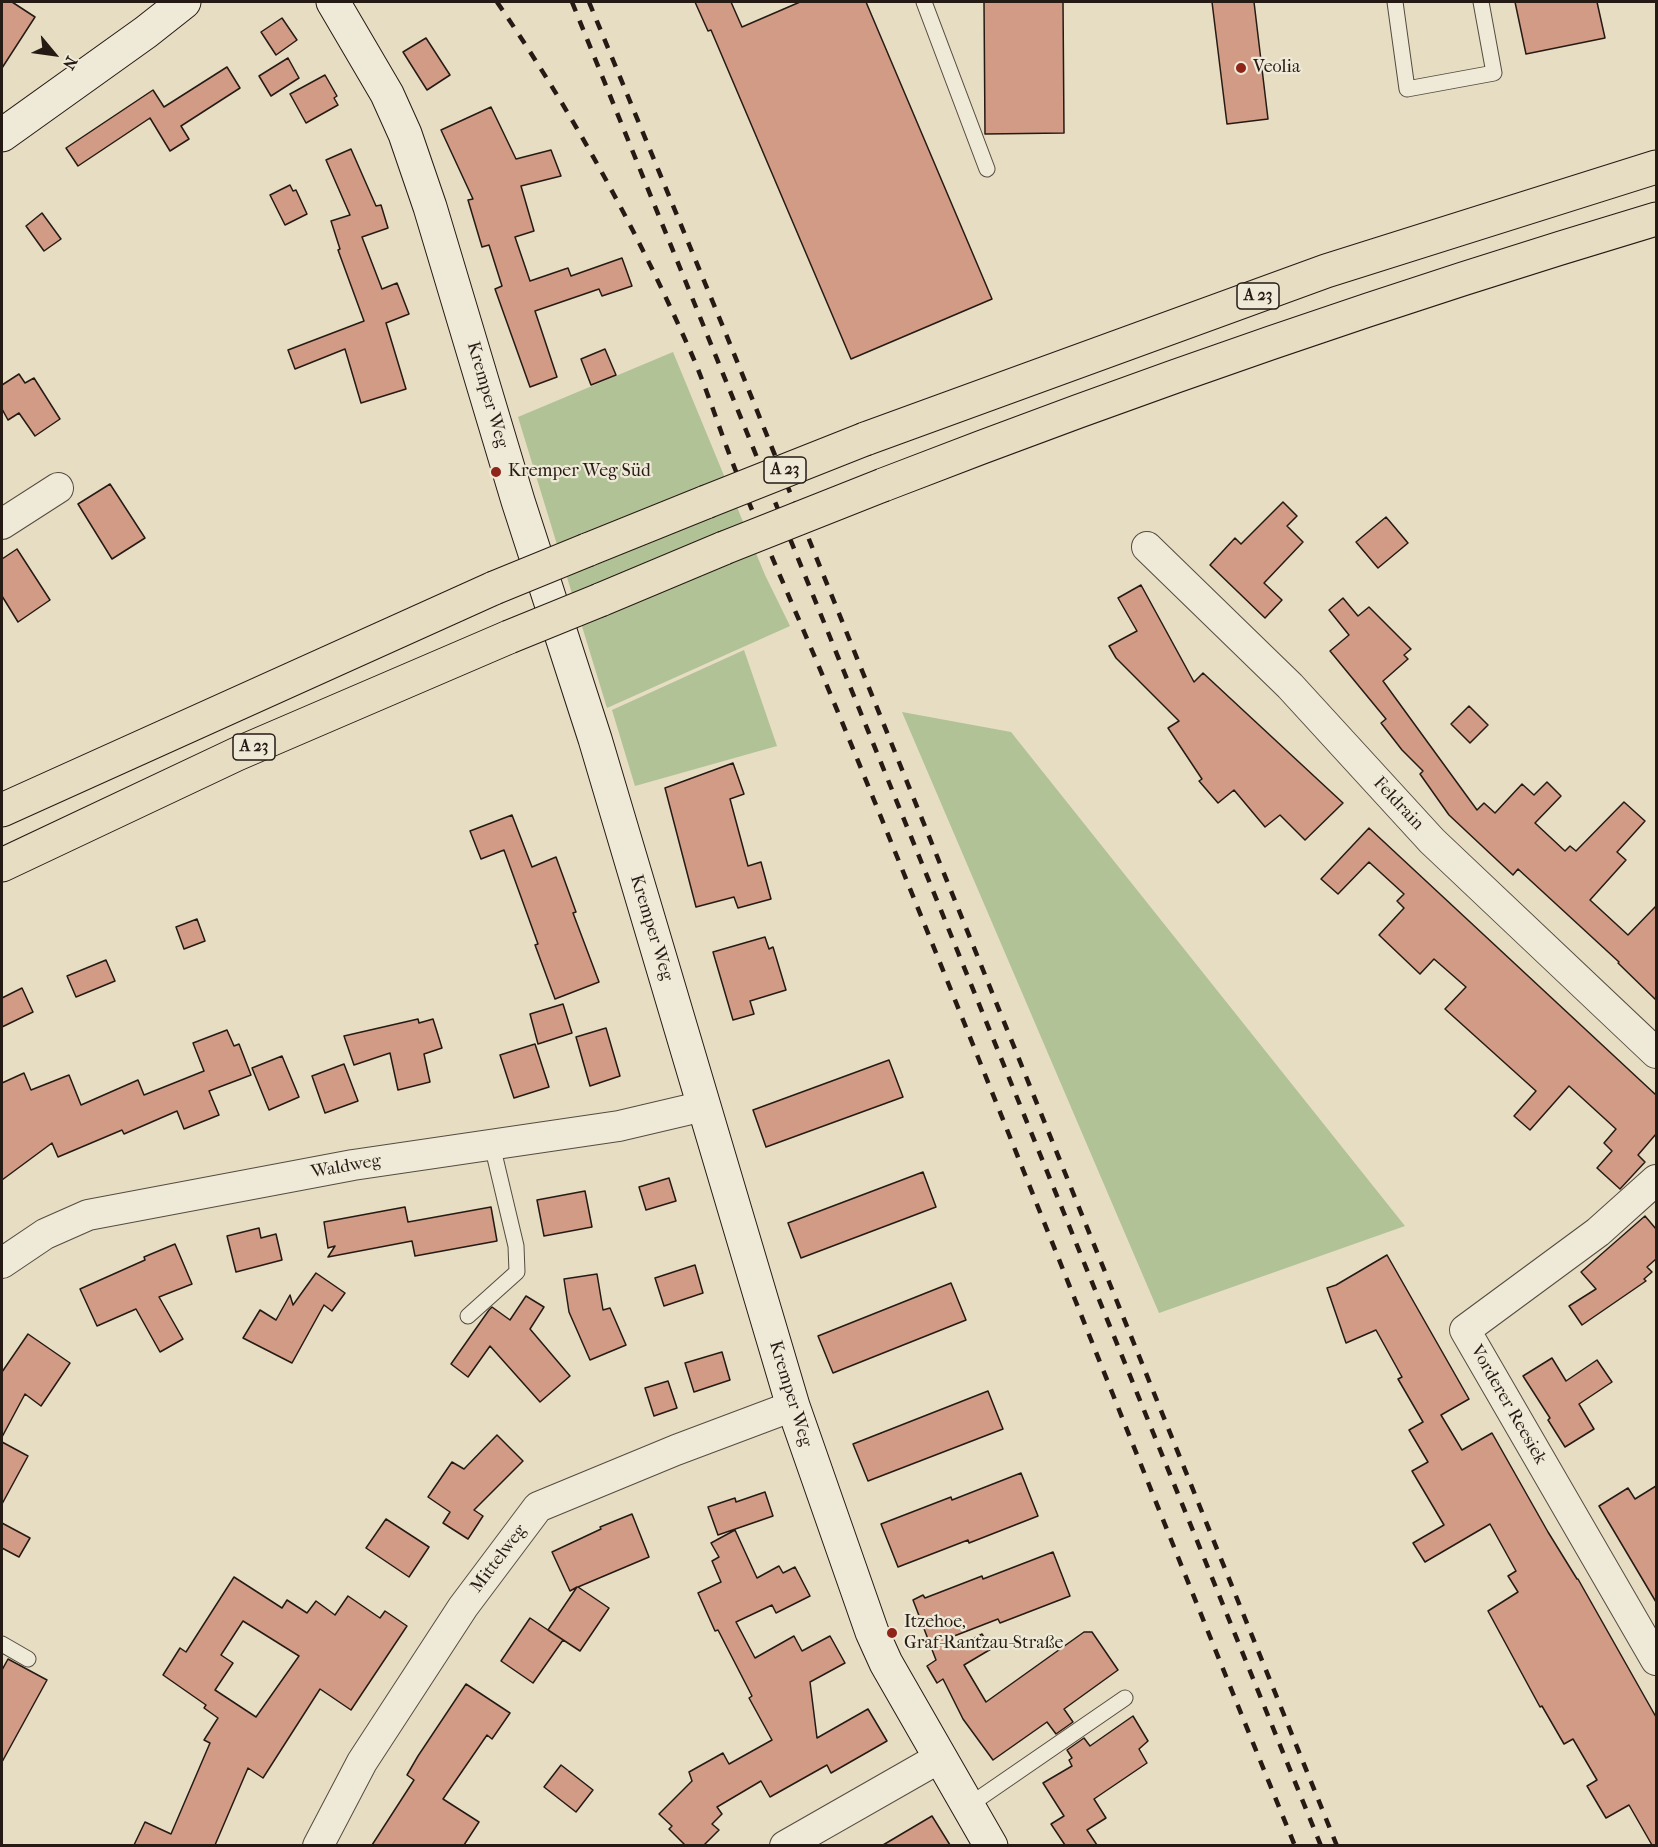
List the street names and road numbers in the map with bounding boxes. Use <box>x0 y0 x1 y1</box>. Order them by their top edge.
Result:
road number: A 23 <box>1237 283 1279 309</box>
street label: Kremper Weg <box>462 339 512 451</box>
road number: A 23 <box>764 457 806 483</box>
road number: A 23 <box>233 734 275 760</box>
street label: Feldrain <box>1368 773 1428 835</box>
street label: Kremper Weg <box>625 872 677 984</box>
street label: Waldweg <box>309 1150 383 1184</box>
street label: Kremper Weg <box>764 1338 816 1450</box>
street label: Vorderer Reesiek <box>1465 1341 1551 1469</box>
street label: Mittelweg <box>466 1521 532 1597</box>

